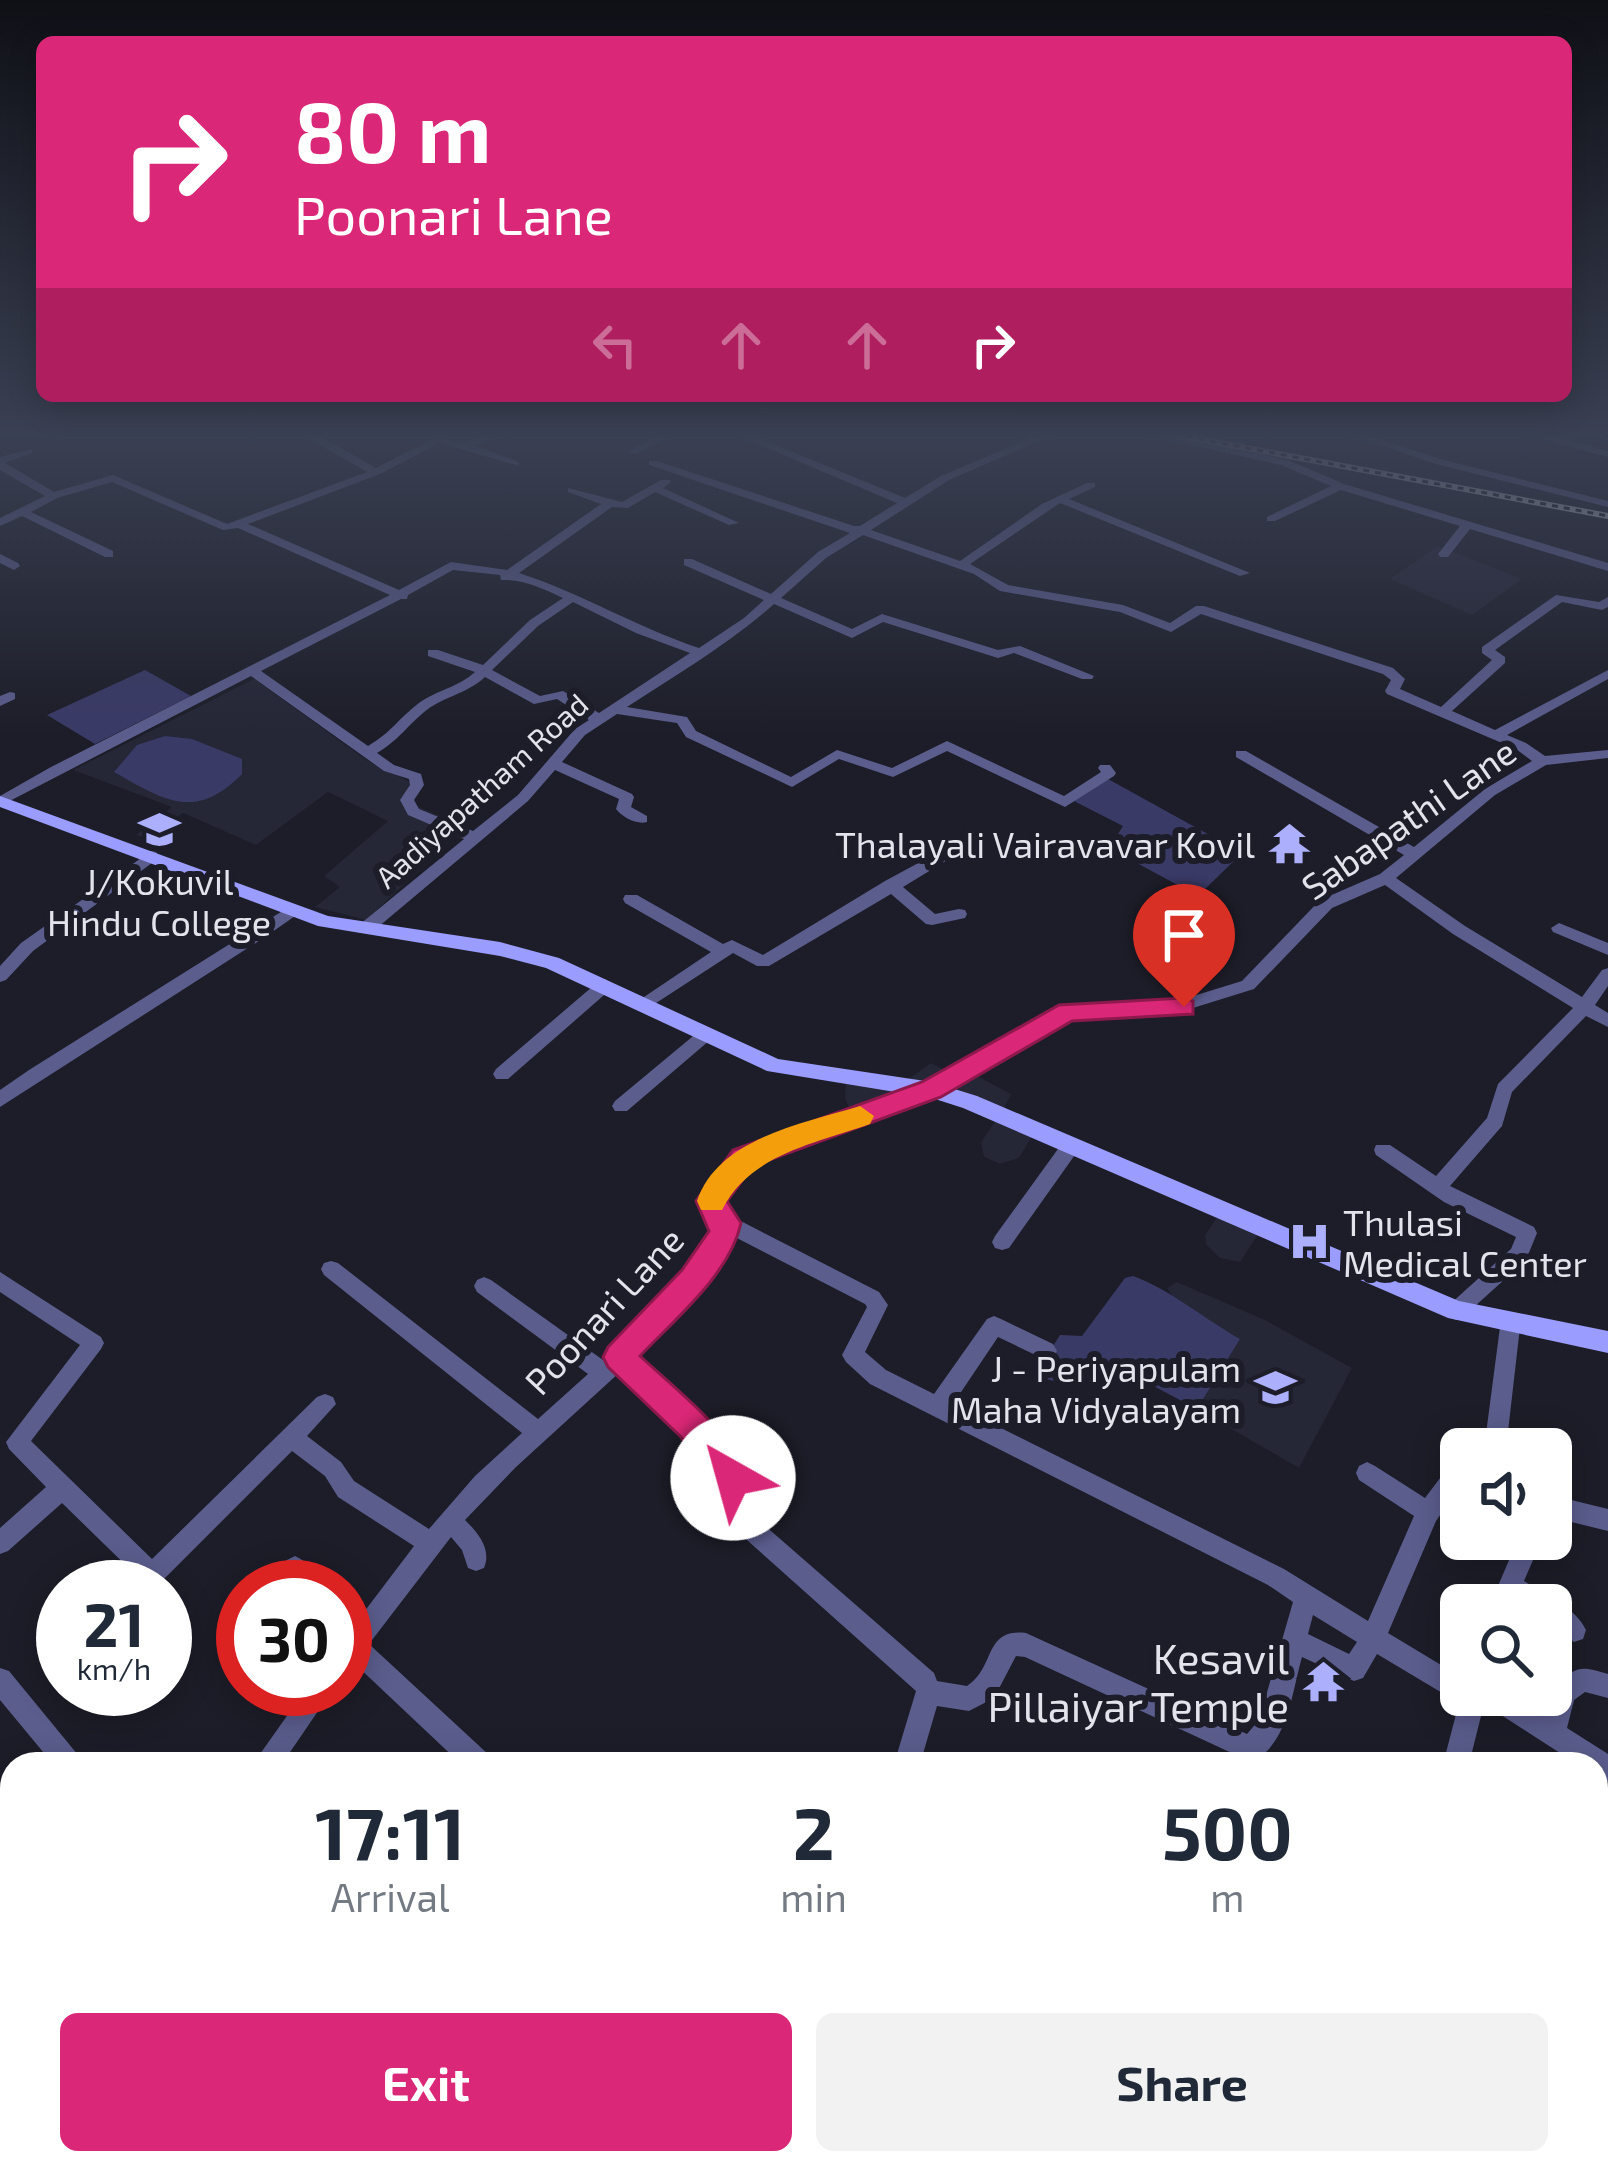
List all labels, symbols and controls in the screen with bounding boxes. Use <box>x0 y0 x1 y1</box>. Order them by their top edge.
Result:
text: 80 m <box>294 79 491 180</box>
icon: right <box>96 84 252 240</box>
text: Poonari Lane <box>294 181 613 246</box>
icon: left <box>582 312 648 378</box>
icon: ahead <box>708 312 774 378</box>
icon: ahead <box>834 312 900 378</box>
icon: right <box>960 312 1026 378</box>
street label: Aadiyapatham Road <box>367 685 595 895</box>
street label: Sabapathi Lane <box>1293 728 1523 908</box>
school or university icon: J/Kokuvil Hindu College <box>136 807 182 853</box>
temple icon: Thalayali Vairavavar Kovil <box>1266 820 1312 866</box>
place label: Thalayali Vairavavar Kovil <box>835 822 1255 865</box>
place label: J/Kokuvil Hindu College <box>47 859 271 943</box>
pin <box>1133 884 1235 1007</box>
icon: arrive <box>1151 902 1217 968</box>
place label: Thulasi Medical Center <box>1343 1200 1587 1284</box>
street label: Poonari Lane <box>515 1218 691 1402</box>
hospital icon: Thulasi Medical Center <box>1286 1219 1332 1265</box>
place label: J - Periyapulam Maha Vidyalayam <box>951 1346 1241 1430</box>
school or university icon: J - Periyapulam Maha Vidyalayam <box>1252 1365 1298 1411</box>
position arrow <box>670 1415 796 1541</box>
map controls <box>1440 1428 1572 1716</box>
button: sound <box>1440 1428 1572 1560</box>
speed limit sign: 30 <box>216 1560 372 1716</box>
button: search <box>1440 1584 1572 1716</box>
text: 21 <box>84 1587 144 1659</box>
place label: Kesavil Pillaiyar Temple <box>988 1632 1290 1730</box>
text: km/h <box>77 1650 151 1686</box>
temple icon: Kesavil Pillaiyar Temple <box>1300 1658 1346 1704</box>
text: 17:11 <box>315 1788 465 1874</box>
text: 2 <box>793 1788 835 1874</box>
text: 500 <box>1162 1788 1293 1874</box>
text: Arrival <box>331 1873 450 1920</box>
text: min <box>780 1873 847 1920</box>
text: m <box>1210 1873 1244 1920</box>
button: Exit <box>60 2013 792 2151</box>
button: Share <box>816 2013 1548 2151</box>

